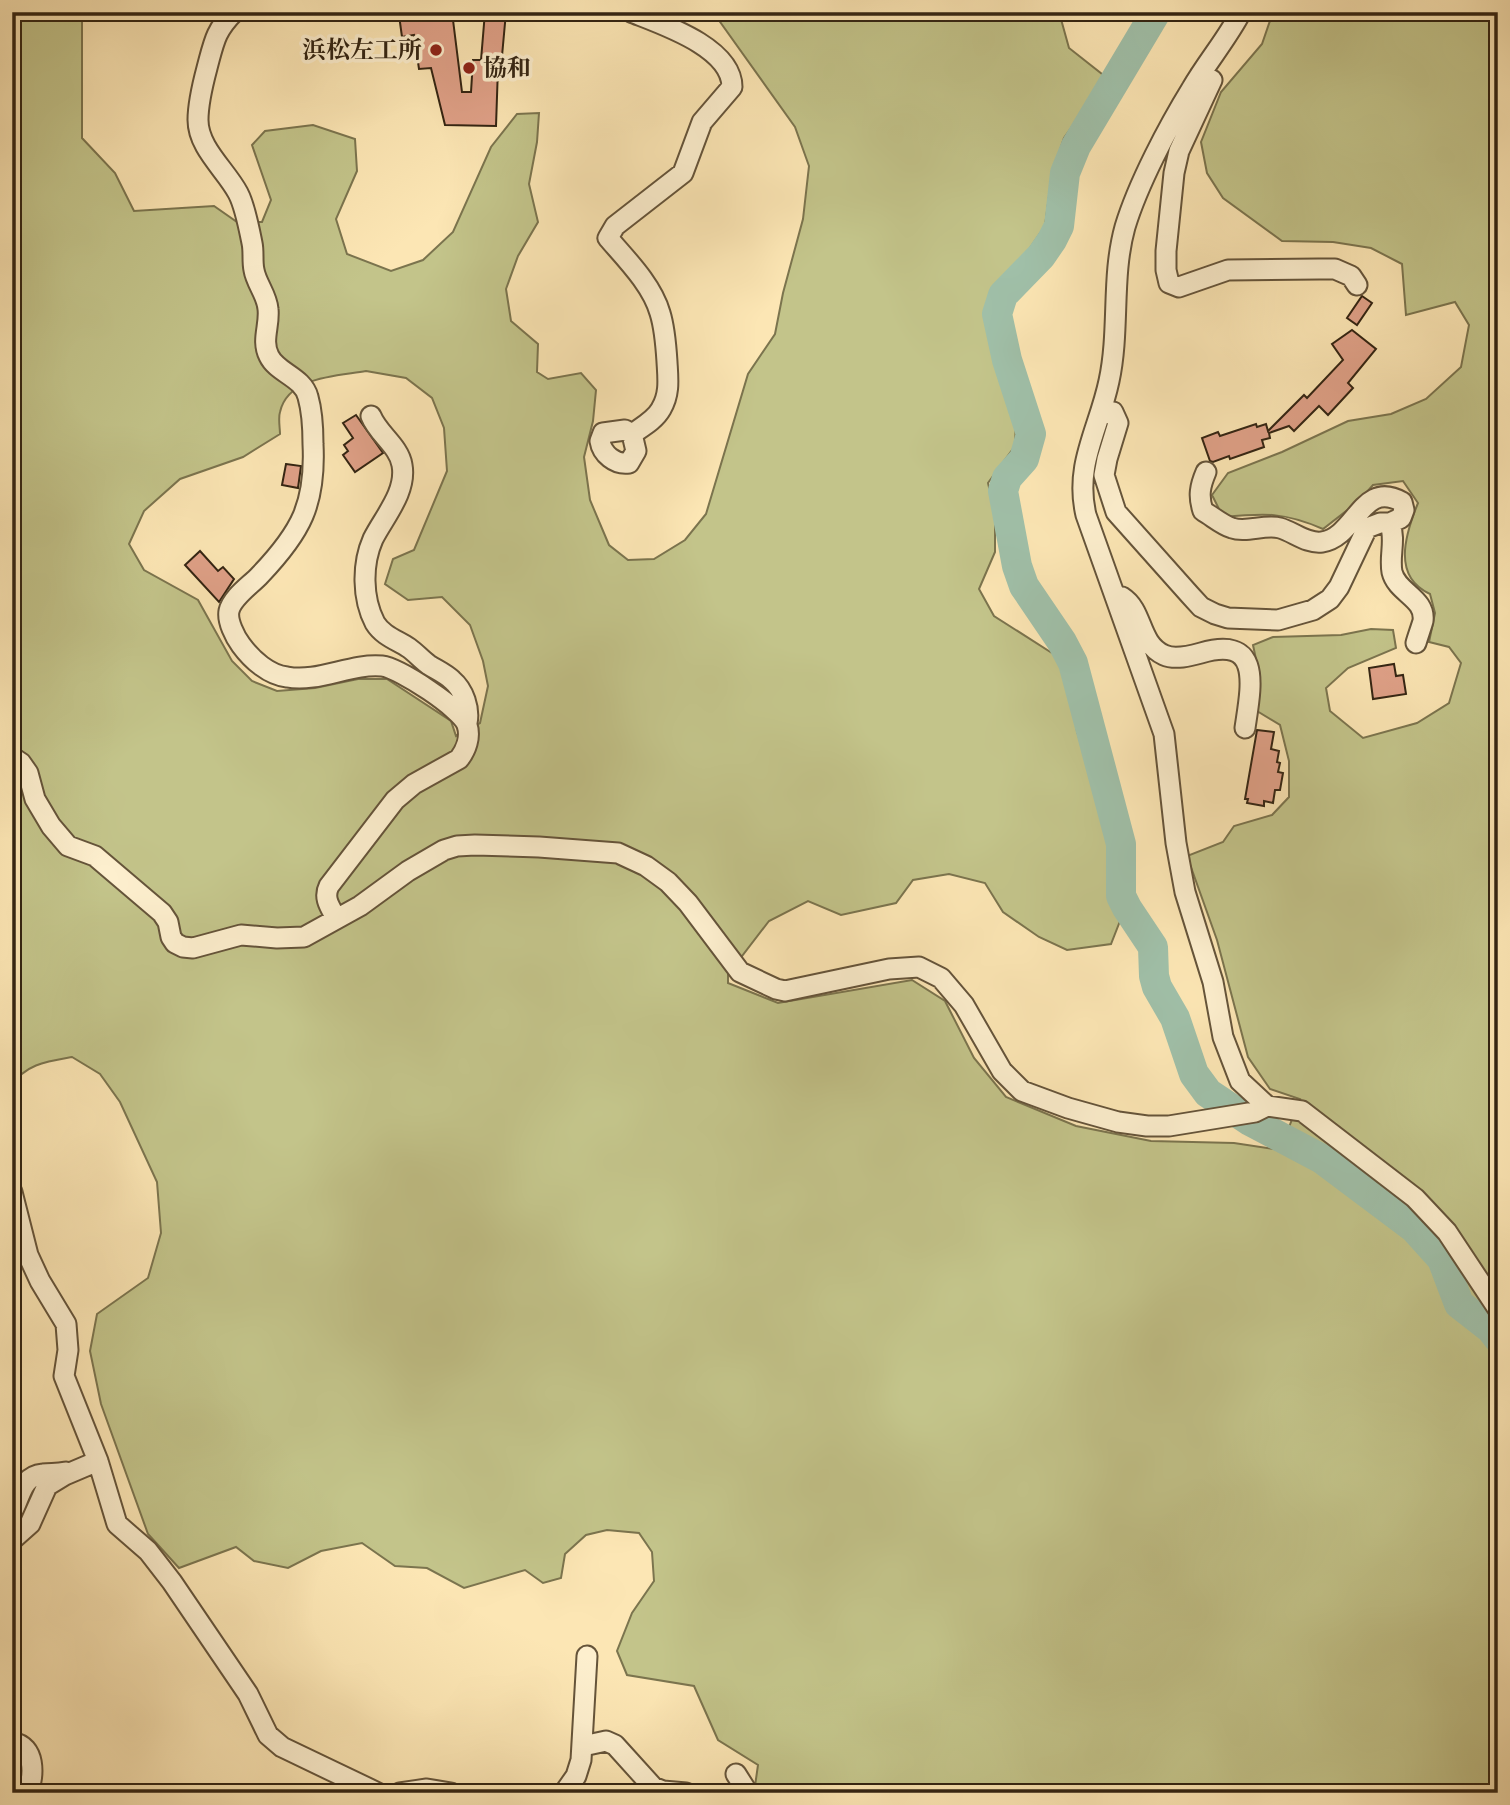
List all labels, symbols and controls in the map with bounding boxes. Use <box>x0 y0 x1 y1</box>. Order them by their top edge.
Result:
place label: 浜松左工所 <box>302 36 422 66</box>
marker: 浜松左工所 <box>428 42 444 58</box>
place label: 協和 <box>483 54 531 84</box>
marker: 協和 <box>461 60 477 76</box>

